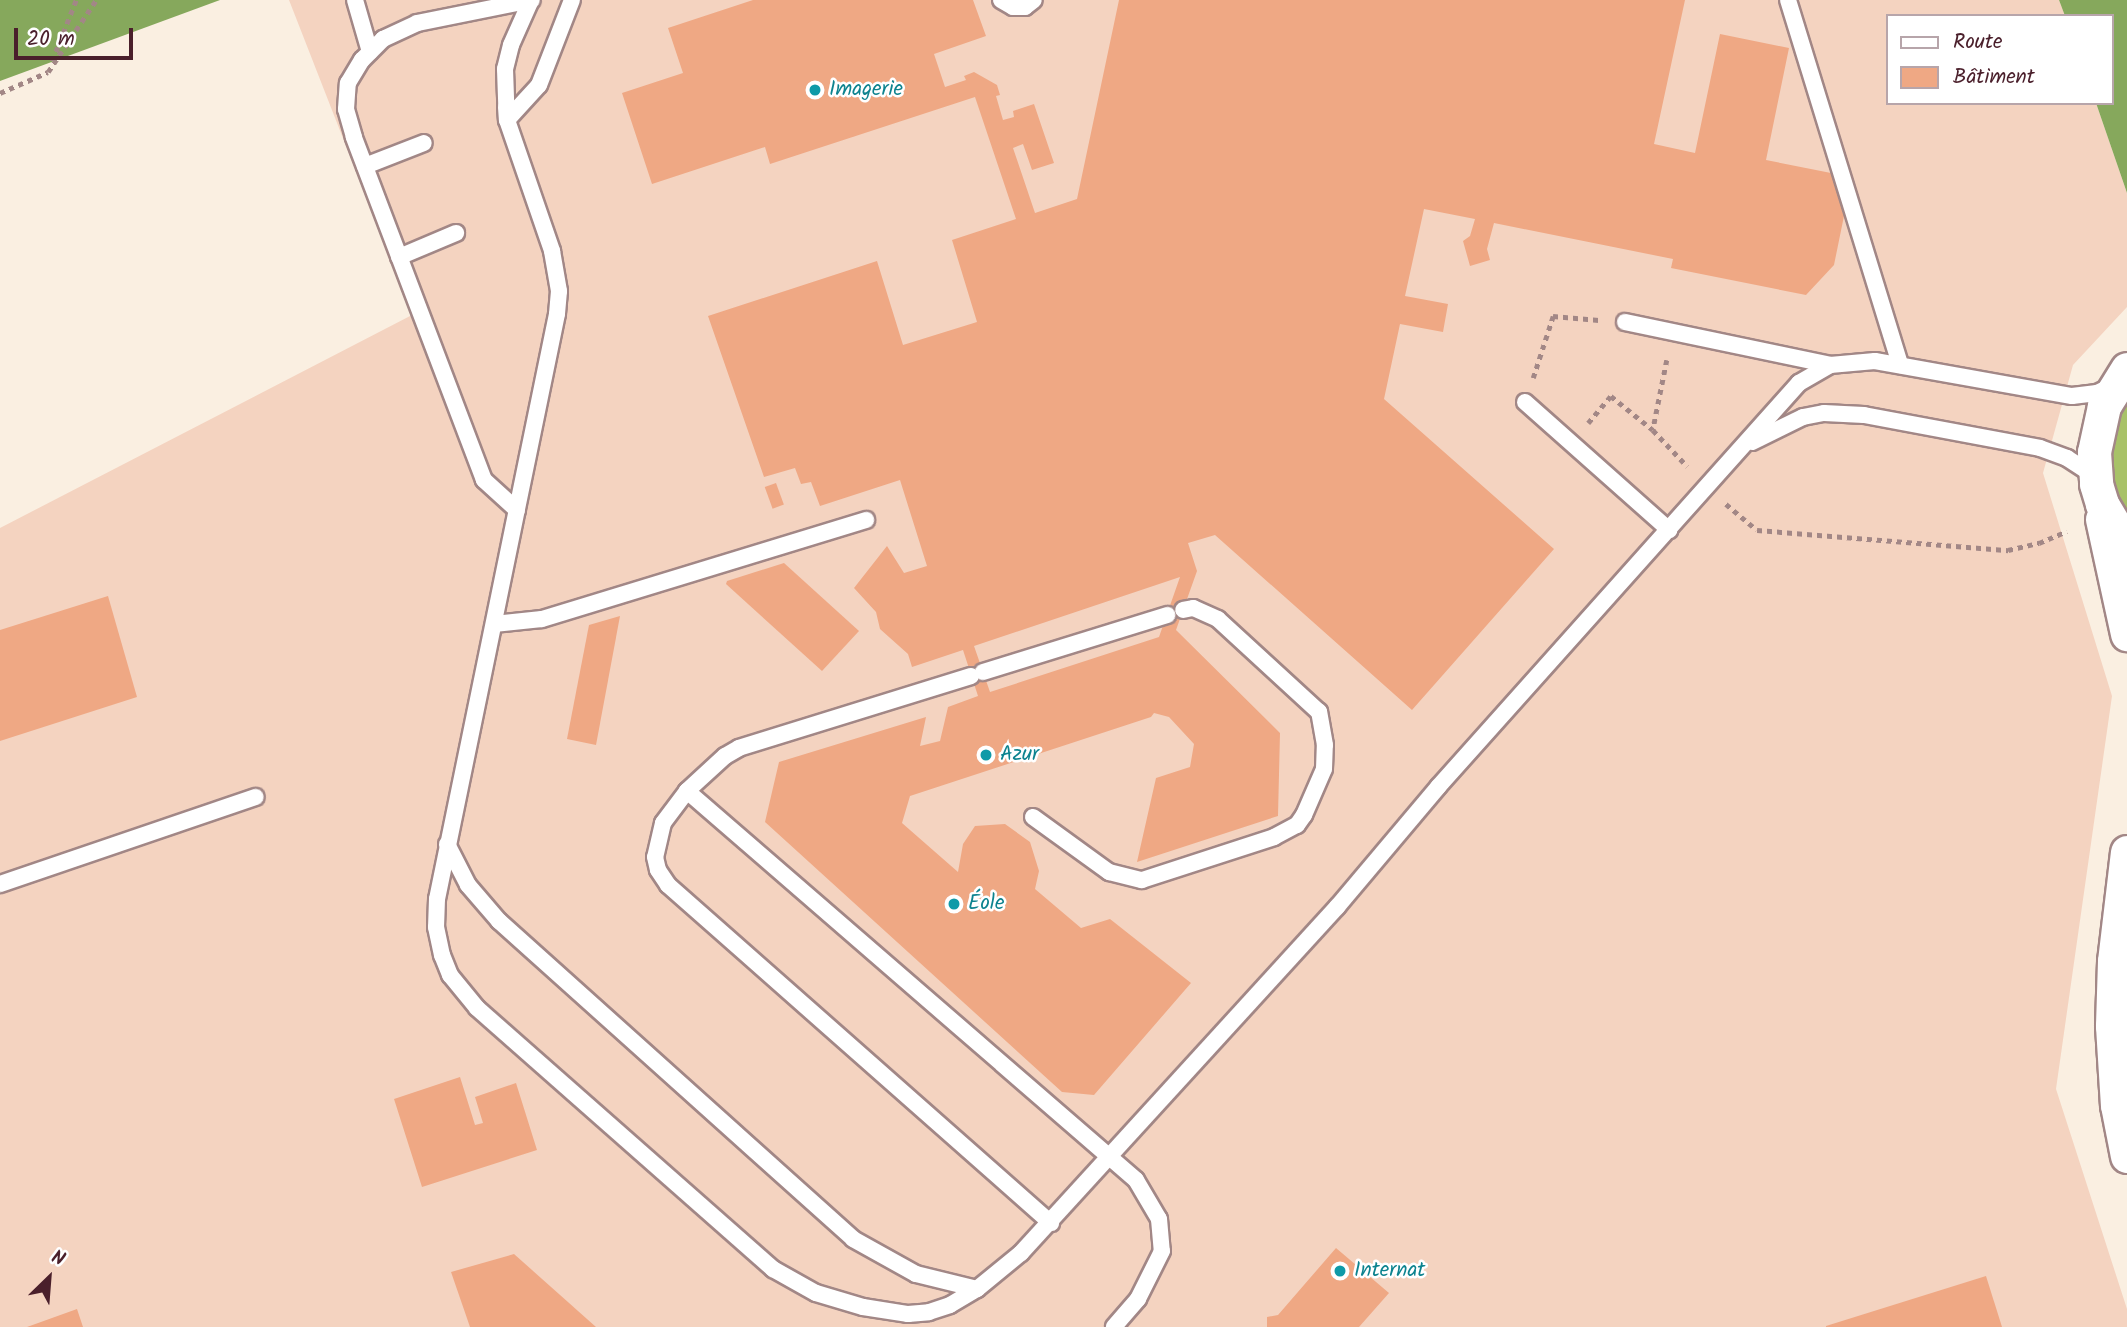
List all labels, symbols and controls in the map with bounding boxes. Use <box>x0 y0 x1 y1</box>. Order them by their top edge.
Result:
scale bar <box>18 14 136 58</box>
legend <box>1885 14 2113 105</box>
text: 20 m <box>27 23 75 56</box>
text: Route <box>1953 26 2002 59</box>
text: Bâtiment <box>1953 61 2035 94</box>
place label: Imagerie <box>829 77 903 103</box>
marker: Imagerie <box>807 82 823 98</box>
place label: Azur <box>1000 742 1039 768</box>
marker: Azur <box>978 747 994 763</box>
place label: Éole <box>968 891 1004 917</box>
marker: Éole <box>946 896 962 912</box>
north arrow <box>14 1243 84 1313</box>
text: N <box>46 1243 70 1275</box>
place label: Internat <box>1354 1258 1425 1284</box>
marker: Internat <box>1332 1263 1348 1279</box>

